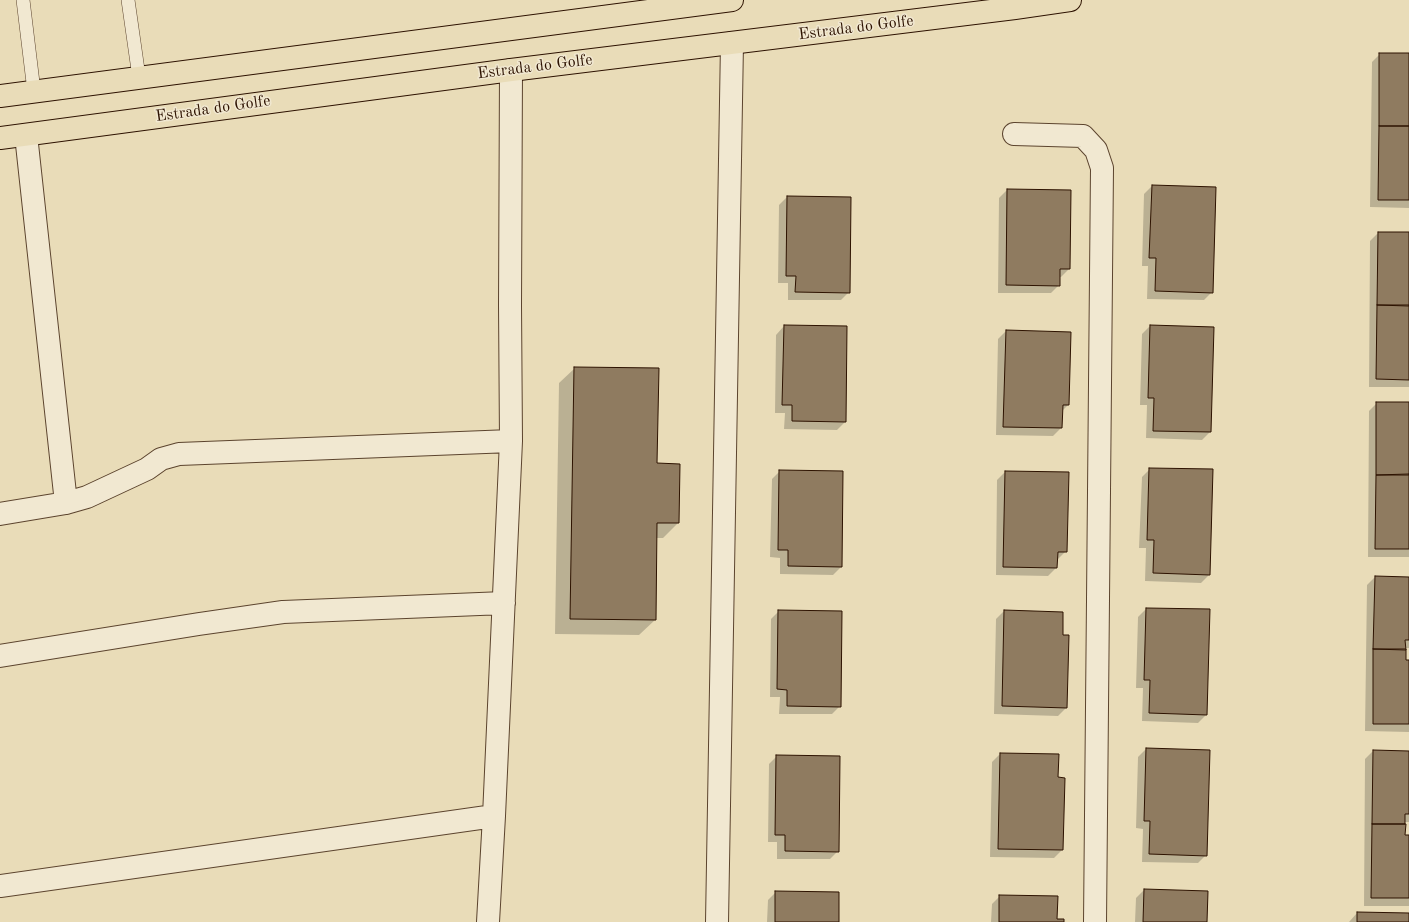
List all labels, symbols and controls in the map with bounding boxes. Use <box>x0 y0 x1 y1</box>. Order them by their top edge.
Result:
street label: Estrada do Golfe <box>797 11 915 45</box>
street label: Estrada do Golfe <box>476 50 594 84</box>
street label: Estrada do Golfe <box>154 91 272 127</box>

